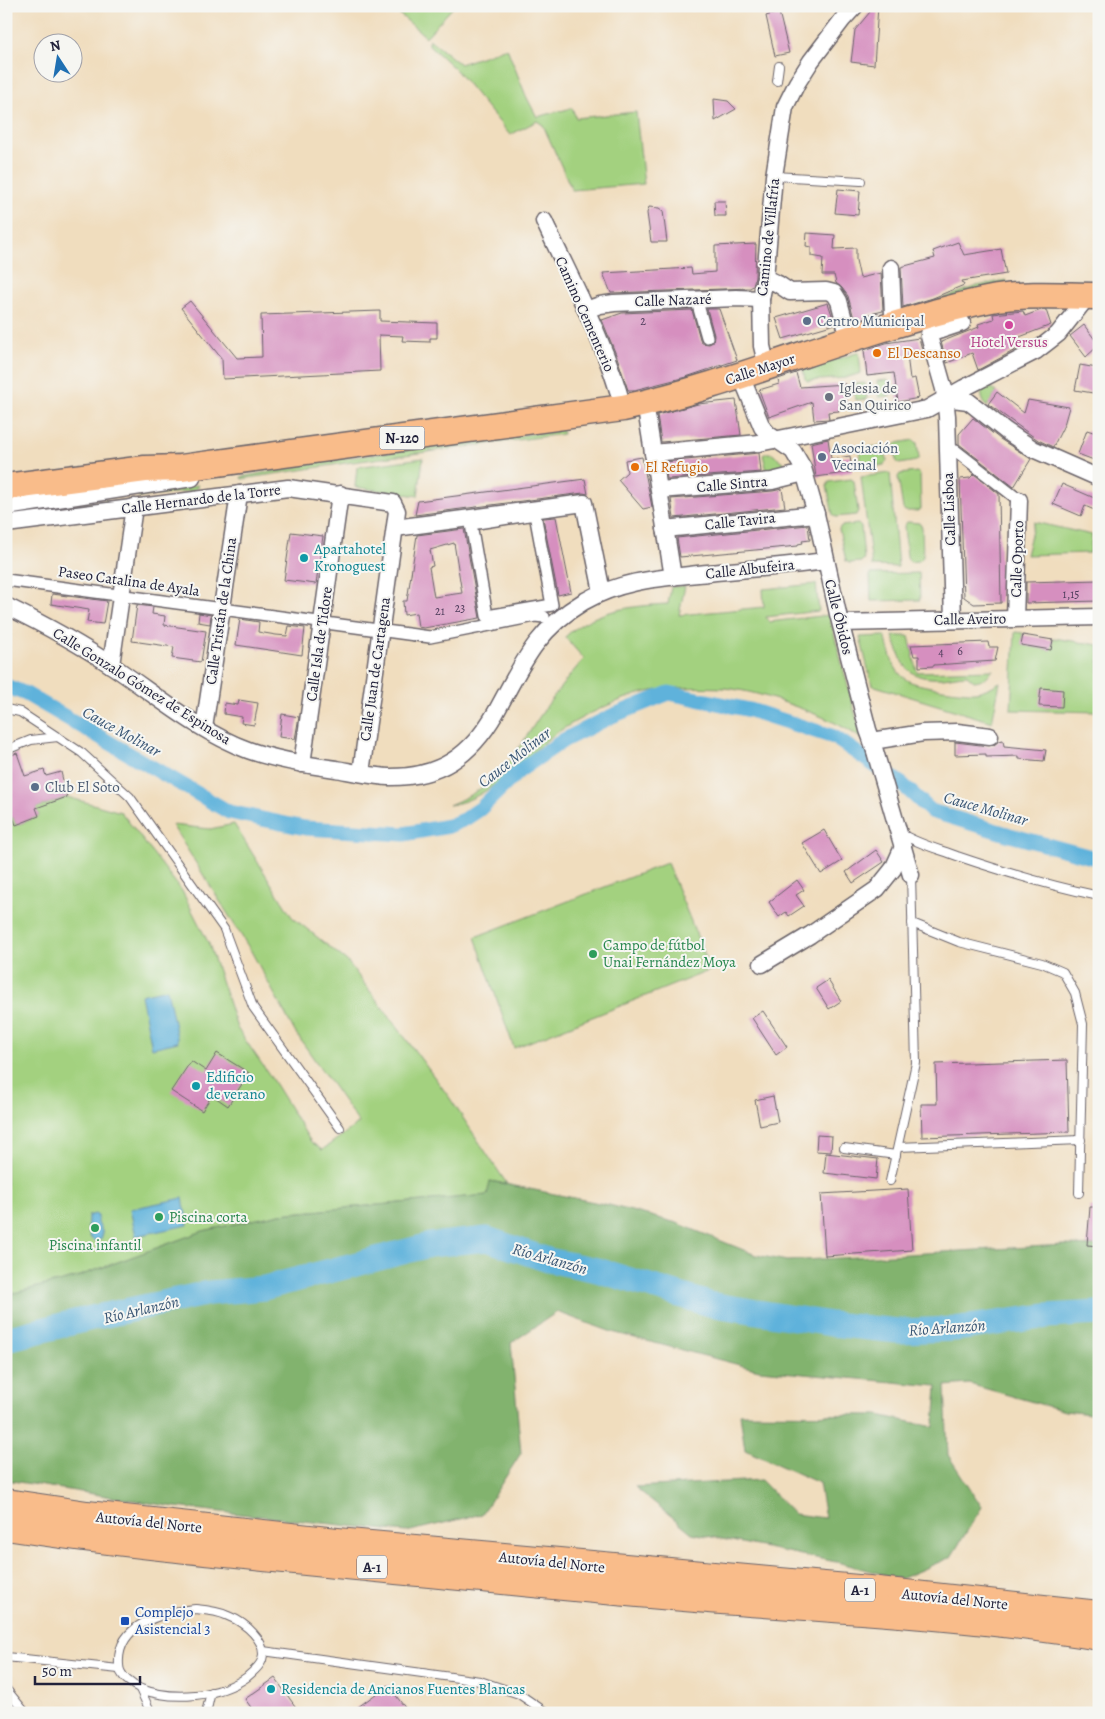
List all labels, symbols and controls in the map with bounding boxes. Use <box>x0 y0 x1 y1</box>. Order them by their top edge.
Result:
north arrow <box>32 32 82 82</box>
text: N <box>48 35 62 56</box>
street label: Camino de Villafría <box>752 177 784 297</box>
street label: Camino Cementerio <box>551 253 619 375</box>
street label: Calle Nazaré <box>634 289 712 311</box>
place label: Centro Municipal <box>817 311 924 331</box>
house number: 2 <box>640 313 646 329</box>
marker: Centro Municipal <box>801 315 813 327</box>
marker: Hotel Versus <box>1003 319 1015 331</box>
place label: Hotel Versus <box>970 332 1048 352</box>
place label: El Descanso <box>887 343 961 363</box>
marker: El Descanso <box>871 347 883 359</box>
street label: Calle Mayor <box>723 348 798 390</box>
place label: Iglesia de San Quirico <box>839 378 911 415</box>
marker: Iglesia de San Quirico <box>823 391 835 403</box>
road number: N-120 <box>380 426 424 449</box>
place label: Asociación Vecinal <box>831 438 898 475</box>
marker: Asociación Vecinal <box>816 451 828 463</box>
place label: El Refugio <box>645 457 708 477</box>
marker: El Refugio <box>629 461 641 473</box>
street label: Calle Sintra <box>696 471 768 497</box>
street label: Calle Lisboa <box>938 472 960 546</box>
street label: Calle Hernardo de la Torre <box>120 479 282 519</box>
street label: Calle Tavira <box>704 507 776 535</box>
street label: Calle Oporto <box>1006 520 1028 598</box>
street label: Calle Tristán de la China <box>201 536 241 686</box>
place label: Apartahotel Kronoguest <box>313 539 386 576</box>
marker: Apartahotel Kronoguest <box>298 552 310 564</box>
street label: Calle Albufeira <box>704 554 796 584</box>
street label: Paseo Catalina de Ayala <box>57 561 201 601</box>
street label: Calle Óbidos <box>820 577 858 657</box>
street label: Calle Isla de Tidore <box>301 585 337 703</box>
house number: 1,15 <box>1063 586 1079 602</box>
street label: Calle Juan de Cartagena <box>355 596 395 742</box>
house number: 23 <box>455 600 465 616</box>
house number: 21 <box>435 603 445 619</box>
street label: Calle Aveiro <box>934 608 1006 630</box>
street label: Calle Gonzalo Gómez de Espinosa <box>49 623 235 749</box>
house number: 6 <box>957 643 963 659</box>
house number: 4 <box>938 644 944 660</box>
water label: Cauce Molinar <box>78 701 165 763</box>
water label: Cauce Molinar <box>474 722 556 793</box>
place label: Club El Soto <box>45 777 120 797</box>
marker: Club El Soto <box>29 781 41 793</box>
water label: Cauce Molinar <box>941 786 1031 832</box>
place label: Campo de fútbol Unai Fernández Moya <box>603 935 736 972</box>
marker: Campo de fútbol Unai Fernández Moya <box>587 948 599 960</box>
place label: Edificio de verano <box>206 1067 265 1104</box>
marker: Edificio de verano <box>190 1080 202 1092</box>
place label: Piscina corta <box>169 1207 247 1227</box>
marker: Piscina corta <box>153 1211 165 1223</box>
marker: Piscina infantil <box>89 1222 101 1234</box>
place label: Piscina infantil <box>49 1235 142 1255</box>
water label: Río Arlanzón <box>510 1238 590 1280</box>
water label: Río Arlanzón <box>101 1291 181 1329</box>
water label: Río Arlanzón <box>908 1314 986 1342</box>
street label: Autovía del Norte <box>94 1506 203 1538</box>
street label: Autovía del Norte <box>497 1546 606 1578</box>
road number: A-1 <box>357 1555 387 1578</box>
road number: A-1 <box>845 1578 875 1602</box>
street label: Autovía del Norte <box>900 1583 1009 1615</box>
place label: Complejo Asistencial 3 <box>134 1602 210 1639</box>
marker: Complejo Asistencial 3 <box>119 1615 131 1627</box>
scale bar <box>35 1654 140 1686</box>
text: 50 m <box>42 1661 72 1681</box>
place label: Residencia de Ancianos Fuentes Blancas <box>281 1679 525 1699</box>
marker: Residencia de Ancianos Fuentes Blancas <box>265 1683 277 1695</box>

